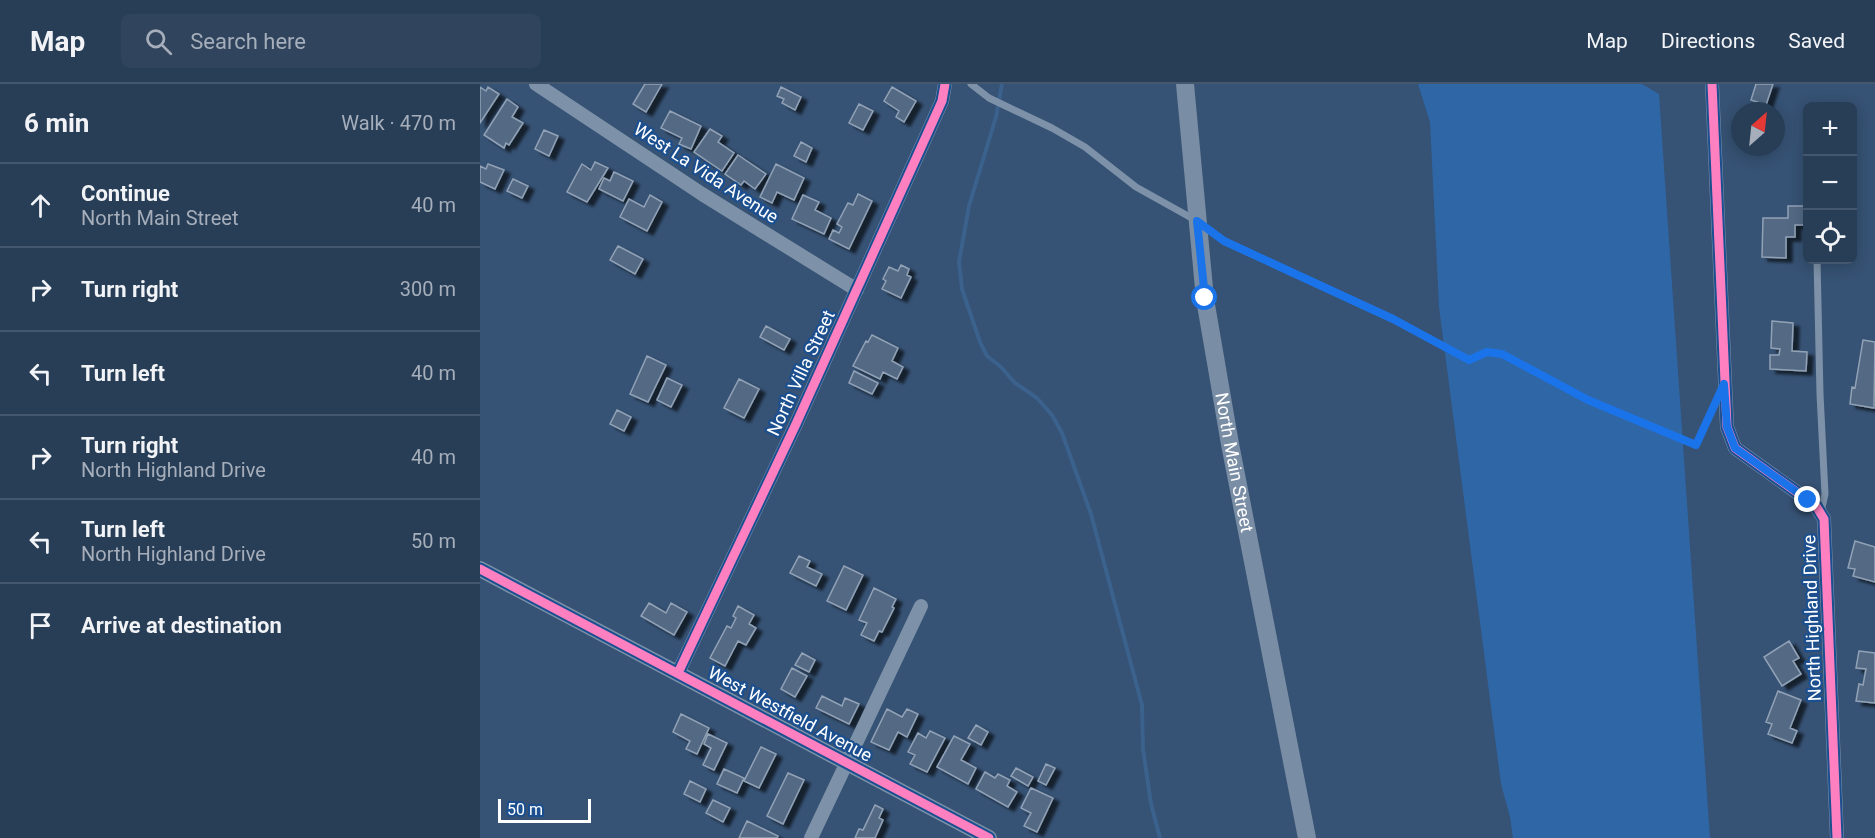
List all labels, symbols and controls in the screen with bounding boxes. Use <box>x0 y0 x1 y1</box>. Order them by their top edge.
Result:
search box <box>121 14 541 68</box>
text: Map <box>30 25 85 58</box>
icon: search <box>142 25 175 58</box>
text: Search here <box>190 29 306 54</box>
text: Map <box>1586 29 1628 53</box>
text: Directions <box>1661 29 1755 53</box>
text: Saved <box>1788 29 1845 53</box>
north arrow <box>1731 102 1785 156</box>
map controls <box>1803 102 1857 264</box>
button: + <box>1803 102 1857 156</box>
text: 6 min <box>24 108 89 138</box>
text: Walk · 470 m <box>341 111 456 135</box>
street label: West La Vida Avenue <box>630 118 782 227</box>
button: − <box>1803 156 1857 210</box>
text: Continue <box>81 181 170 206</box>
icon: ahead <box>24 189 57 222</box>
text: 40 m <box>411 193 456 217</box>
text: North Main Street <box>81 206 238 230</box>
button: locate <box>1803 210 1857 264</box>
icon: right <box>24 273 57 306</box>
text: Turn right <box>81 277 178 302</box>
text: 300 m <box>400 277 456 301</box>
route start <box>1191 284 1217 310</box>
street label: North Villa Street <box>762 307 839 439</box>
icon: left <box>24 357 57 390</box>
text: Turn left <box>81 361 165 386</box>
text: 40 m <box>411 361 456 385</box>
street label: North Main Street <box>1211 391 1258 534</box>
text: Turn right <box>81 433 178 458</box>
icon: right <box>24 441 57 474</box>
text: 40 m <box>411 445 456 469</box>
text: North Highland Drive <box>81 458 266 482</box>
route end <box>1794 486 1820 512</box>
text: Turn left <box>81 517 165 542</box>
icon: left <box>24 525 57 558</box>
text: 50 m <box>411 529 456 553</box>
street label: North Highland Drive <box>1798 535 1825 701</box>
text: North Highland Drive <box>81 542 266 566</box>
icon: arrive <box>24 609 57 642</box>
text: Arrive at destination <box>81 613 282 638</box>
street label: West Westfield Avenue <box>705 661 876 766</box>
scale bar <box>498 796 591 824</box>
text: 50 m <box>507 800 543 819</box>

